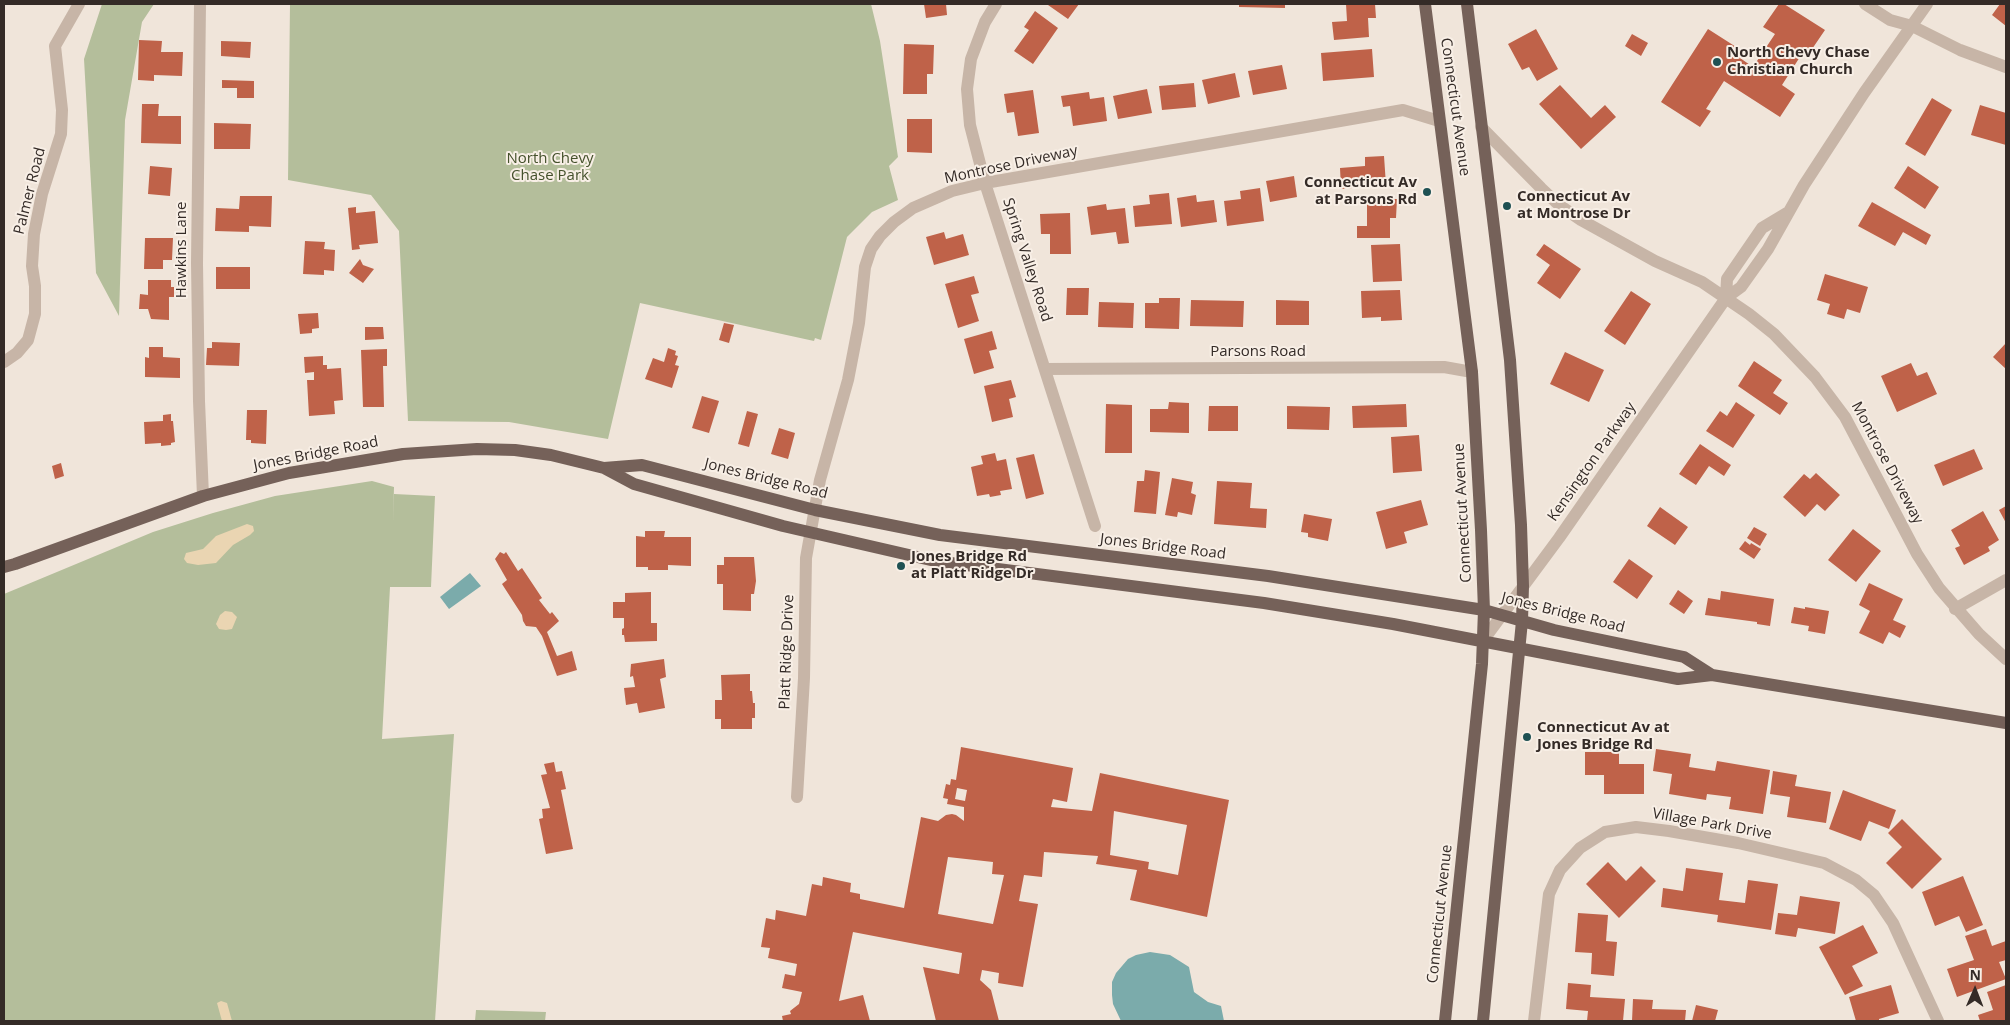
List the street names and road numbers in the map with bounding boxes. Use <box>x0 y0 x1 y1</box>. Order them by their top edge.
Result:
street label: Connecticut Avenue <box>1436 37 1474 177</box>
street label: Montrose Driveway <box>943 142 1079 188</box>
street label: Palmer Road <box>10 146 50 236</box>
street label: Spring Valley Road <box>999 196 1055 324</box>
street label: Hawkins Lane <box>173 202 191 298</box>
street label: Parsons Road <box>1210 343 1306 361</box>
street label: Kensington Parkway <box>1544 399 1640 525</box>
street label: Montrose Driveway <box>1847 399 1927 527</box>
street label: Jones Bridge Road <box>252 433 380 475</box>
street label: Connecticut Avenue <box>1450 443 1476 583</box>
street label: Jones Bridge Road <box>702 455 830 503</box>
street label: Jones Bridge Road <box>1099 530 1227 564</box>
street label: Jones Bridge Road <box>1499 589 1627 637</box>
street label: Platt Ridge Drive <box>776 594 798 710</box>
street label: Village Park Drive <box>1651 805 1773 843</box>
street label: Connecticut Avenue <box>1424 844 1456 984</box>

